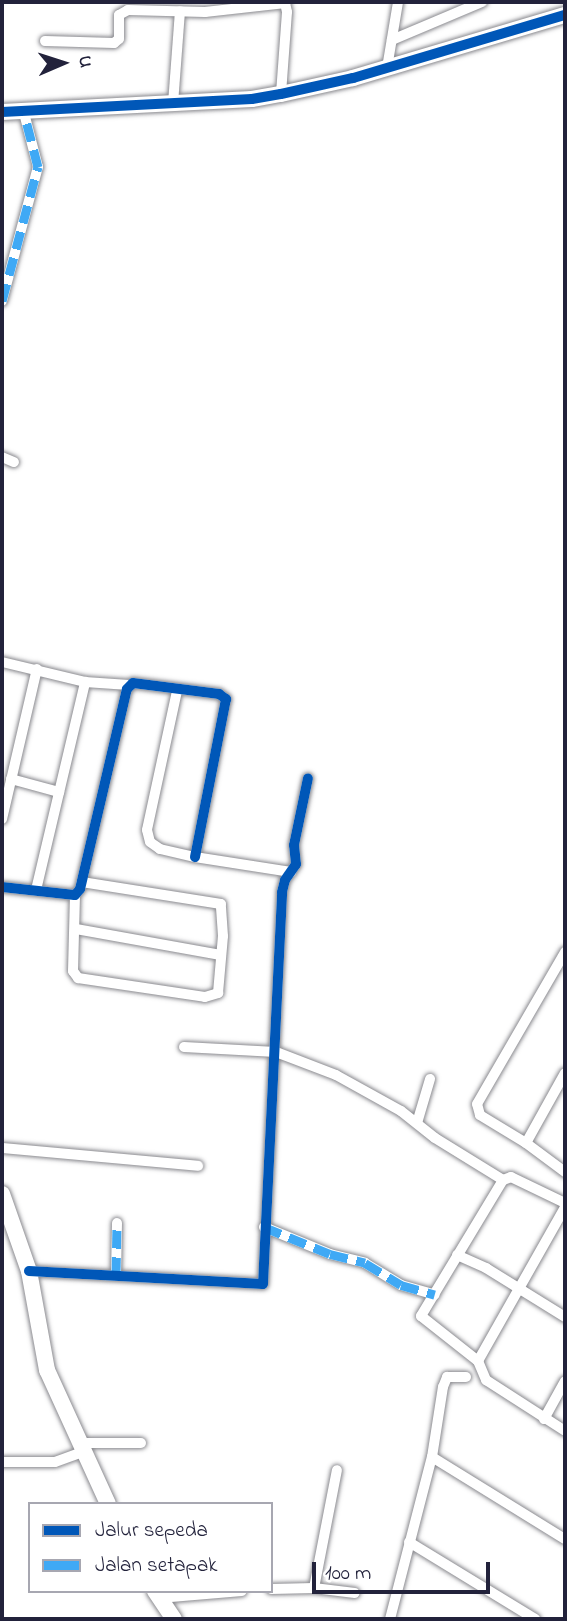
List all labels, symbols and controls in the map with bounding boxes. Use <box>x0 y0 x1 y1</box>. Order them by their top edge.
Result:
north arrow <box>28 28 98 98</box>
text: U <box>71 55 98 69</box>
legend <box>28 1502 273 1593</box>
text: Jalur sepeda <box>95 1516 208 1546</box>
scale bar <box>315 1548 494 1592</box>
text: Jalan setapak <box>95 1551 218 1581</box>
text: 100 m <box>325 1559 371 1589</box>

